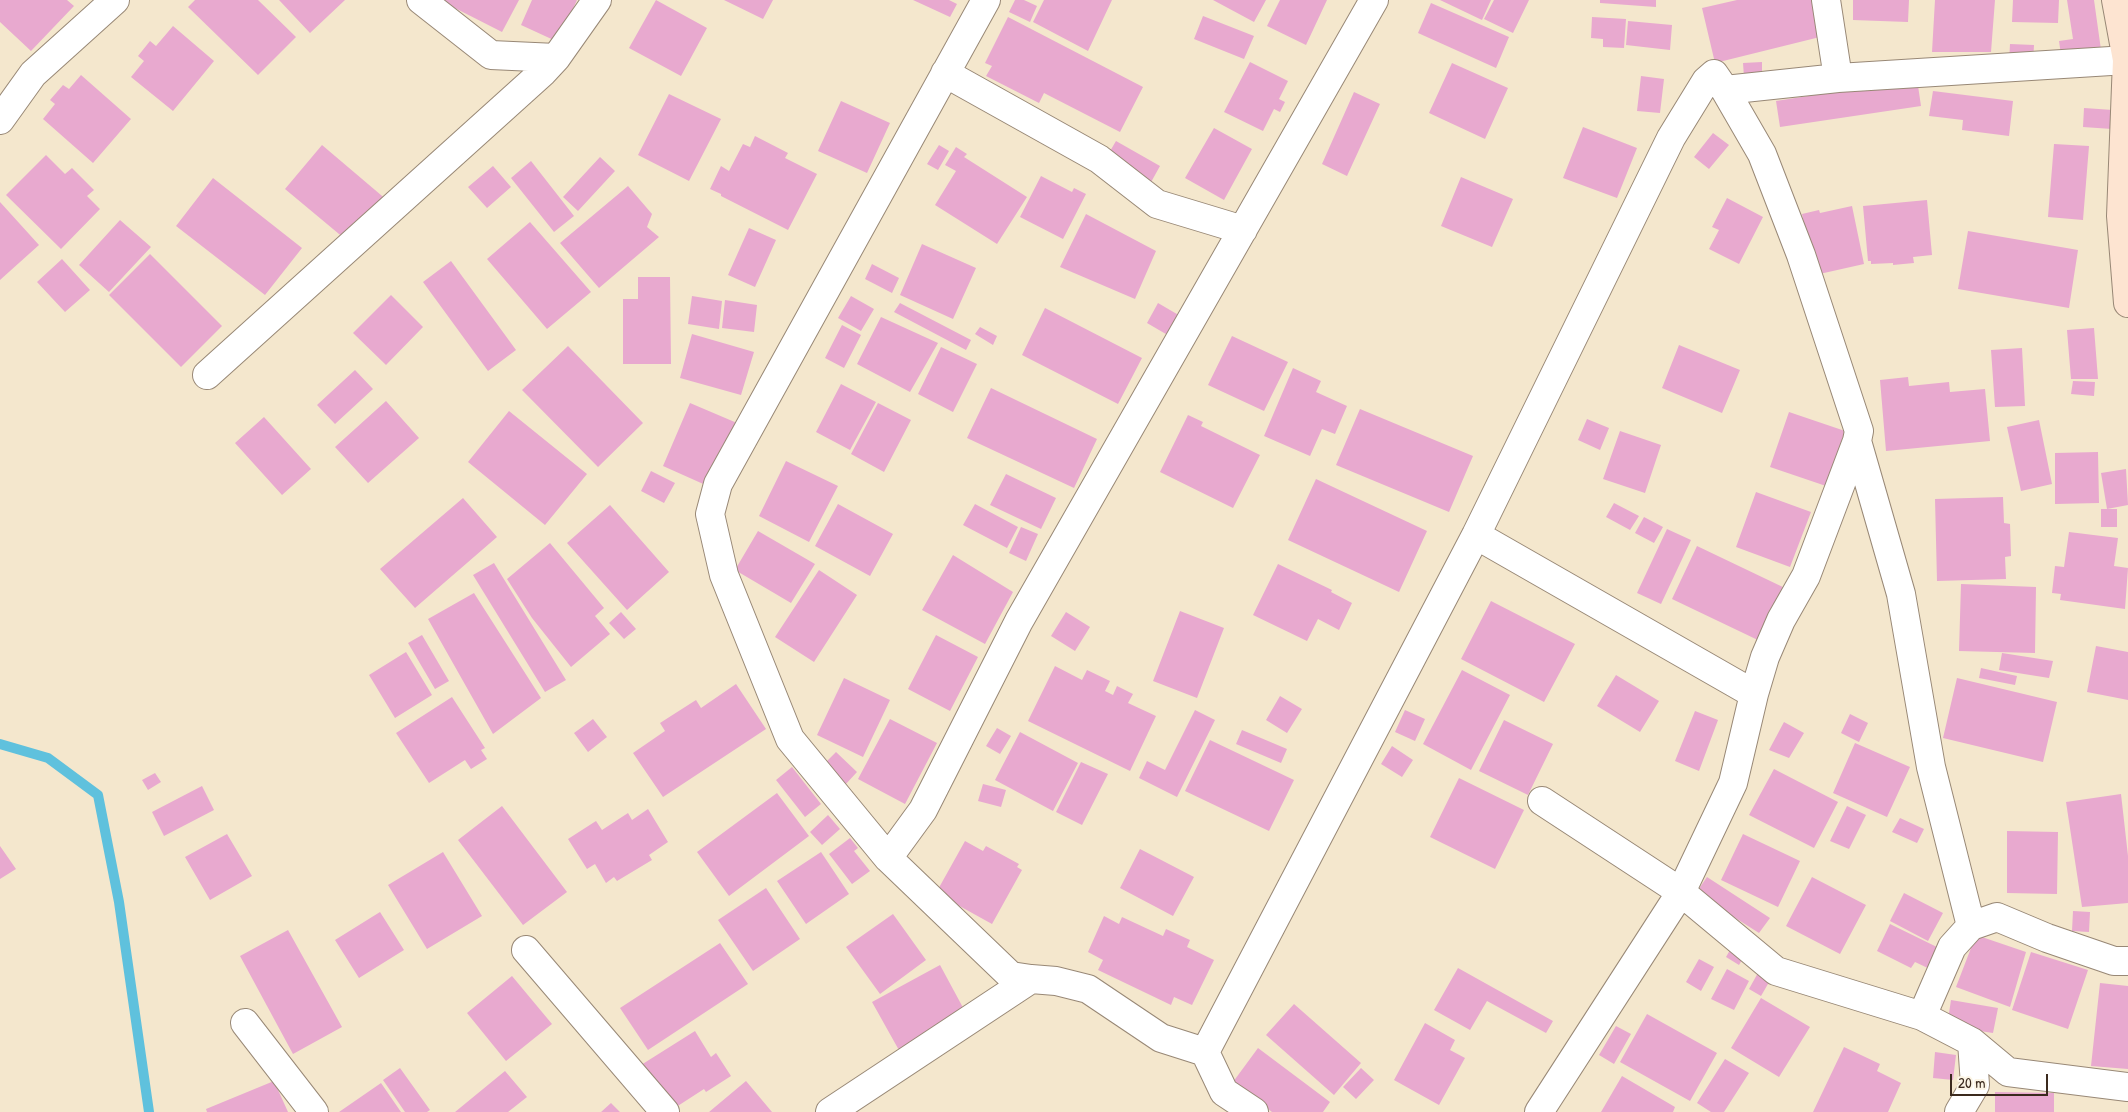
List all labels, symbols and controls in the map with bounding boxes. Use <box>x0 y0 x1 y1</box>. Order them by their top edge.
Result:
scale bar <box>1953 1064 2050 1096</box>
text: 20 m <box>1958 1072 1985 1093</box>

